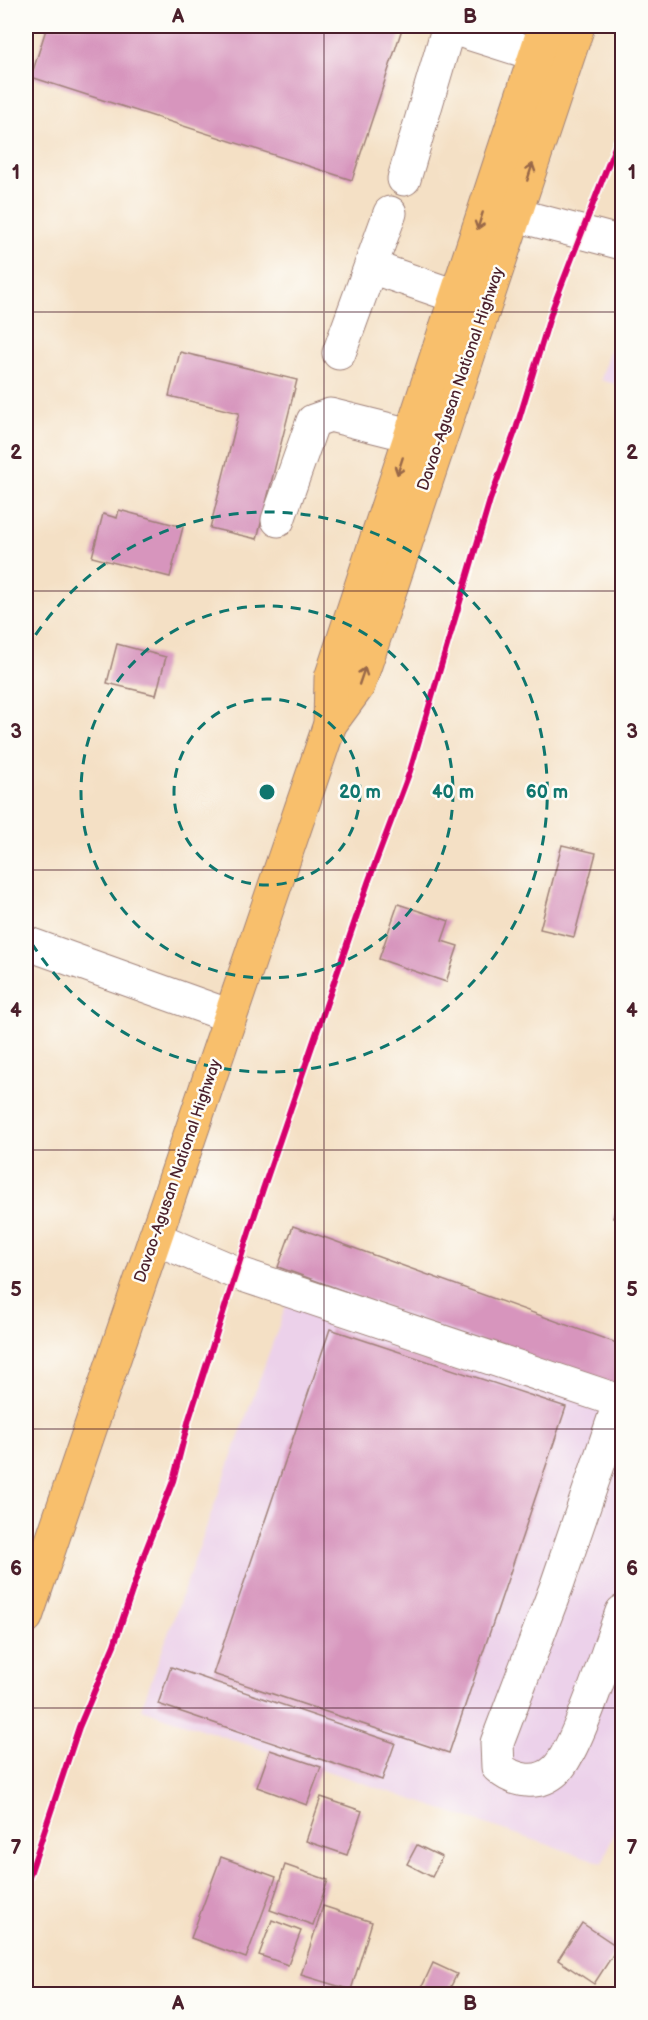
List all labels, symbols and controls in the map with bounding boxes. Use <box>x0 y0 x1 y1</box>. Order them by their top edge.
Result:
text: A <box>171 5 185 29</box>
text: B <box>463 5 477 29</box>
text: 1 <box>12 161 20 185</box>
text: 1 <box>628 161 636 185</box>
one-way arrow <box>525 163 536 182</box>
one-way arrow <box>474 211 485 230</box>
street label: Davao-Agusan National Highway <box>414 264 508 493</box>
text: 2 <box>10 441 22 465</box>
text: 2 <box>626 441 638 465</box>
one-way arrow <box>393 456 404 475</box>
one-way arrow <box>357 667 368 686</box>
text: 3 <box>10 720 22 744</box>
text: 3 <box>626 720 638 744</box>
centre of rings <box>257 782 277 802</box>
text: 20 m <box>339 782 381 803</box>
text: 40 m <box>432 782 474 803</box>
text: 60 m <box>526 782 568 803</box>
text: 4 <box>10 999 22 1023</box>
text: 4 <box>626 999 638 1023</box>
street label: Davao-Agusan National Highway <box>131 1056 225 1285</box>
text: 5 <box>10 1278 22 1302</box>
text: 5 <box>626 1278 638 1302</box>
text: 6 <box>10 1557 22 1581</box>
text: 6 <box>626 1557 638 1581</box>
text: 7 <box>10 1836 22 1860</box>
text: 7 <box>626 1836 638 1860</box>
text: A <box>171 1992 185 2016</box>
text: B <box>463 1992 477 2016</box>

